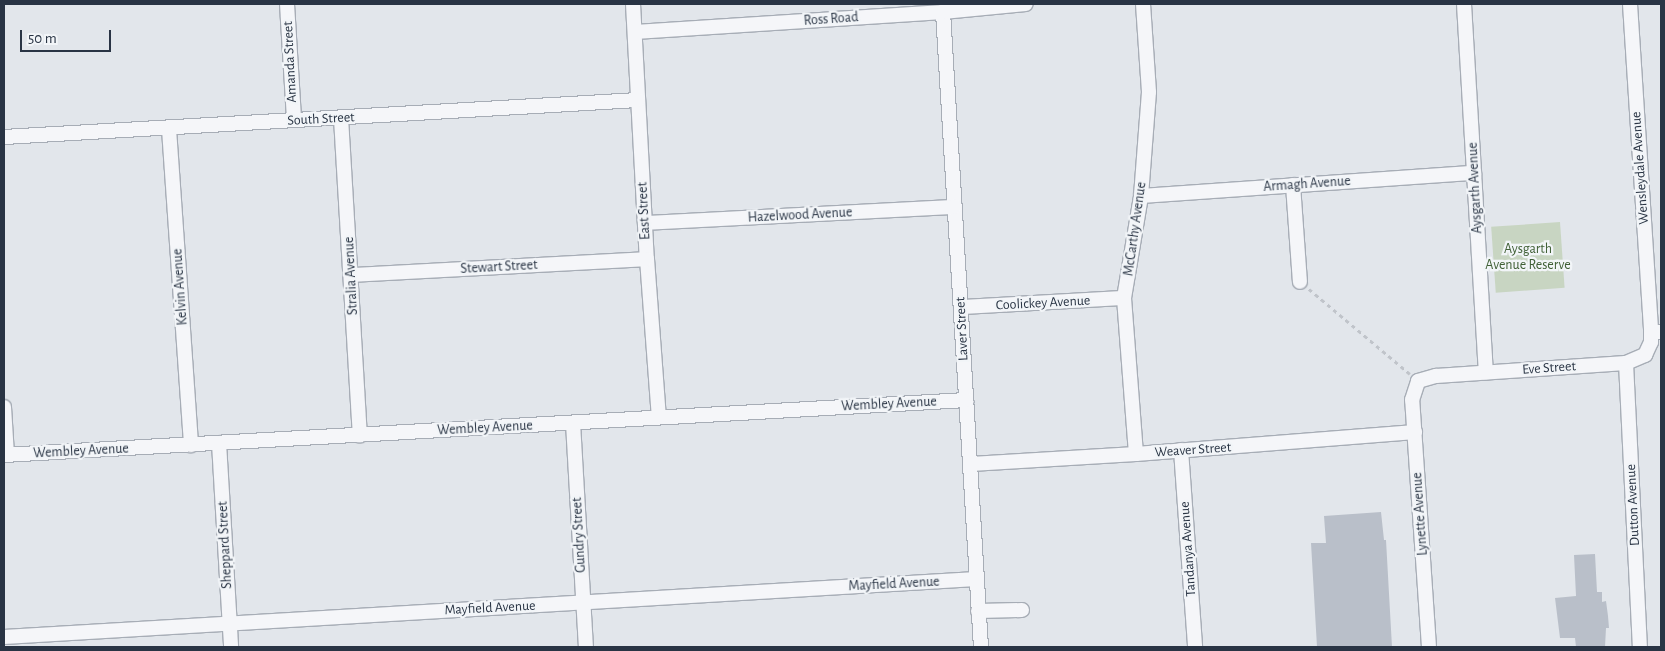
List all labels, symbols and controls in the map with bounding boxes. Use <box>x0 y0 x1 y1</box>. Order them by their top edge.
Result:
street label: Ross Road <box>803 9 859 29</box>
scale bar <box>22 20 114 52</box>
street label: Amanda Street <box>279 21 301 103</box>
text: 50 m <box>28 31 57 46</box>
street label: South Street <box>287 109 355 129</box>
street label: Wensleydale Avenue <box>1628 111 1652 225</box>
street label: Aysgarth Avenue <box>1464 142 1486 234</box>
street label: Armagh Avenue <box>1263 173 1351 195</box>
street label: McCarthy Avenue <box>1120 181 1150 277</box>
street label: East Street <box>634 182 654 240</box>
street label: Hazelwood Avenue <box>747 204 853 226</box>
street label: Stralia Avenue <box>341 236 361 316</box>
park label: Aysgarth Avenue Reserve <box>1485 241 1571 274</box>
street label: Kelvin Avenue <box>169 248 191 326</box>
street label: Stewart Street <box>460 257 538 277</box>
street label: Coolickey Avenue <box>995 292 1091 314</box>
street label: Laver Street <box>952 297 972 361</box>
street label: Eve Street <box>1522 358 1576 378</box>
street label: Wembley Avenue <box>841 393 937 415</box>
street label: Wembley Avenue <box>437 417 533 439</box>
street label: Weaver Street <box>1154 439 1232 461</box>
street label: Wembley Avenue <box>33 440 129 462</box>
street label: Dutton Avenue <box>1622 464 1644 546</box>
street label: Lynette Avenue <box>1409 472 1431 556</box>
street label: Gundry Street <box>569 497 589 573</box>
street label: Sheppard Street <box>214 501 236 589</box>
street label: Tandanya Avenue <box>1176 501 1200 597</box>
street label: Mayfield Avenue <box>848 573 940 595</box>
street label: Mayfield Avenue <box>444 597 536 619</box>

